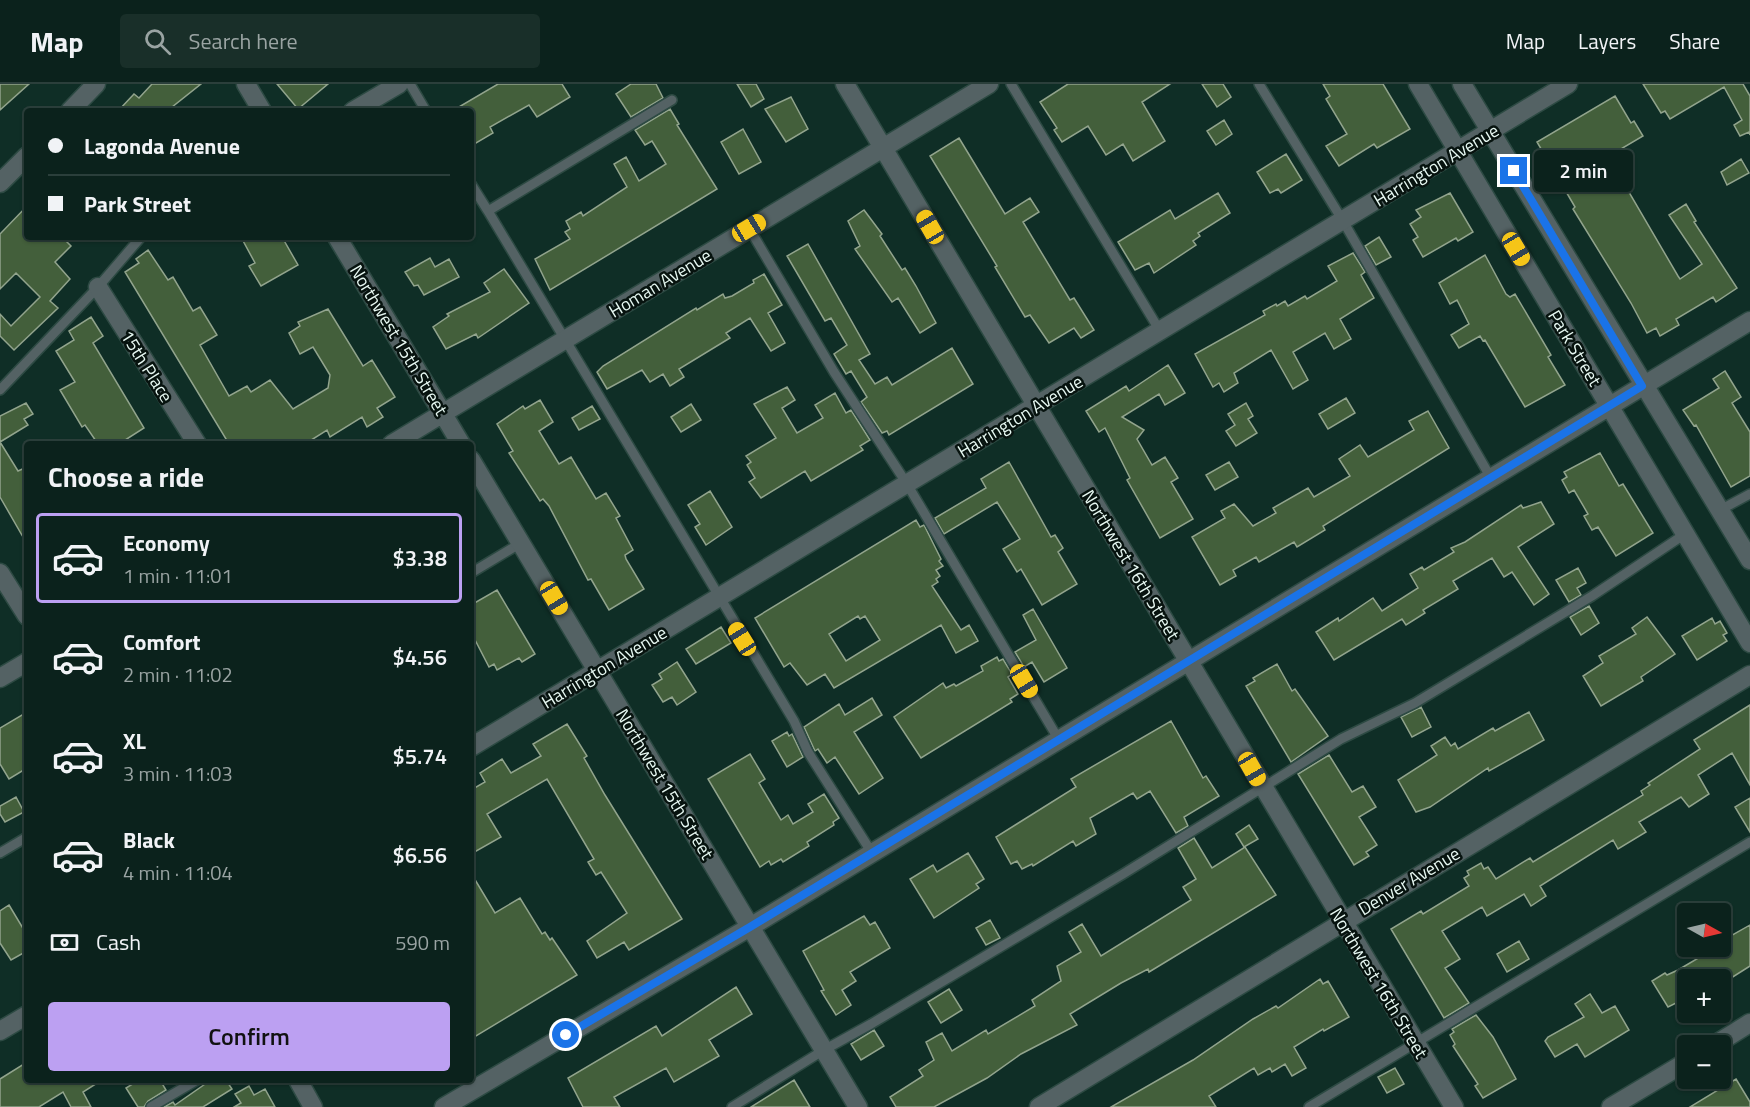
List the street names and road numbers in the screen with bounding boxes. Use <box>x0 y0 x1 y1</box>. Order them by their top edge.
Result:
street label: Harrington Avenue <box>1368 117 1504 213</box>
street label: Homan Avenue <box>604 242 716 324</box>
street label: Northwest 15th Street <box>343 260 455 421</box>
street label: Park Street <box>1542 305 1609 392</box>
street label: 15th Place <box>114 325 180 407</box>
street label: Harrington Avenue <box>952 368 1088 464</box>
street label: Northwest 16th Street <box>1075 485 1187 646</box>
street label: Harrington Avenue <box>536 619 672 715</box>
street label: Northwest 15th Street <box>609 704 721 865</box>
street label: Denver Avenue <box>1353 840 1465 922</box>
street label: Northwest 16th Street <box>1323 903 1435 1064</box>

